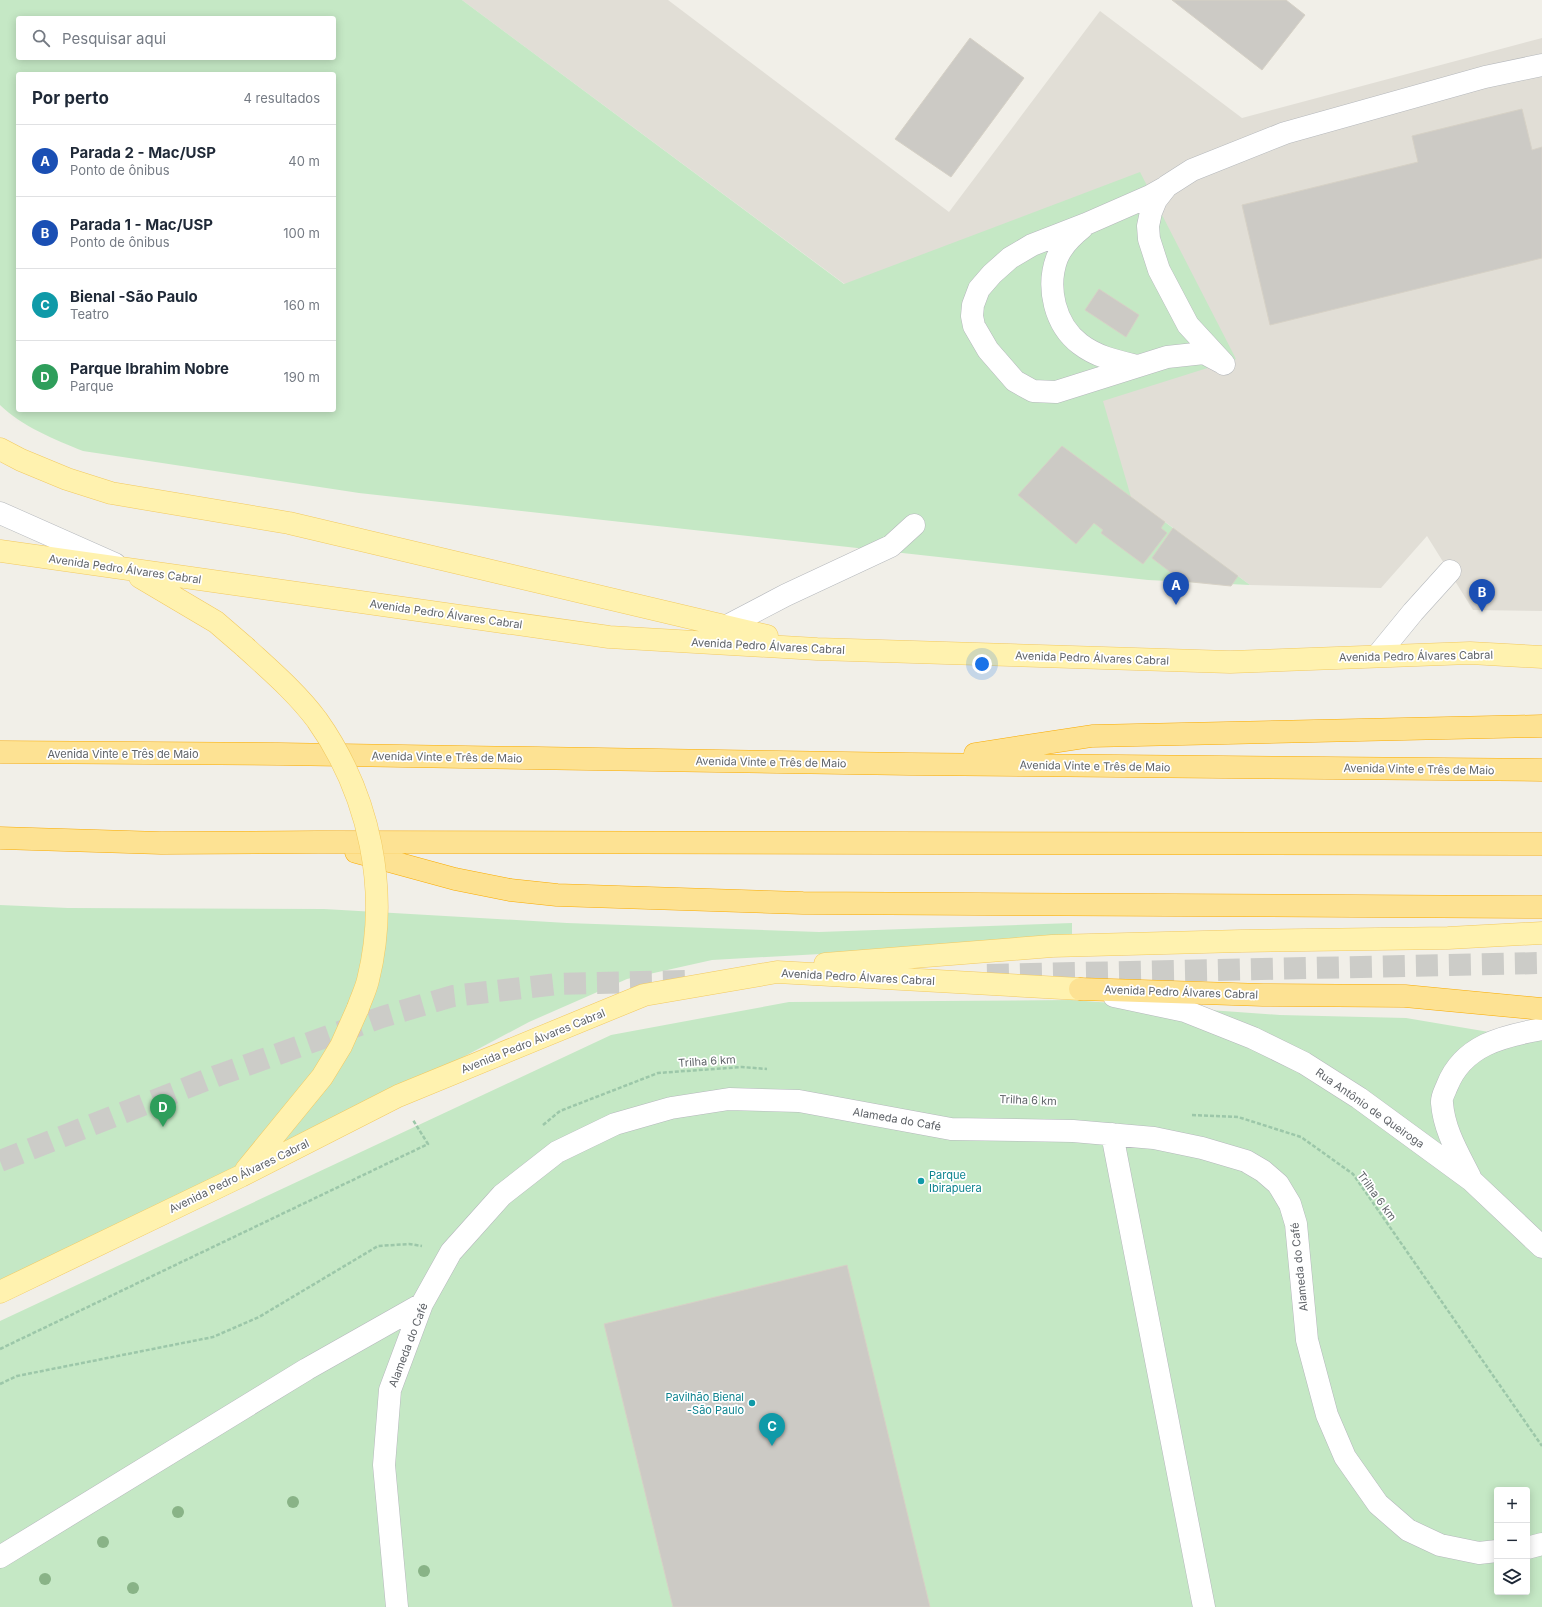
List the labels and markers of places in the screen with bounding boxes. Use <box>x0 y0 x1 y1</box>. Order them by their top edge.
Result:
pin: A <box>1163 572 1189 605</box>
pin: B <box>1469 579 1495 612</box>
pin: D <box>150 1094 176 1127</box>
place label: Parque Ibirapuera <box>929 1168 982 1195</box>
marker: Parque Ibirapuera <box>916 1176 926 1186</box>
place label: Pavilhão Bienal -São Paulo <box>665 1390 744 1417</box>
marker: Pavilhão Bienal -São Paulo <box>747 1398 757 1408</box>
pin: C <box>759 1413 785 1446</box>

